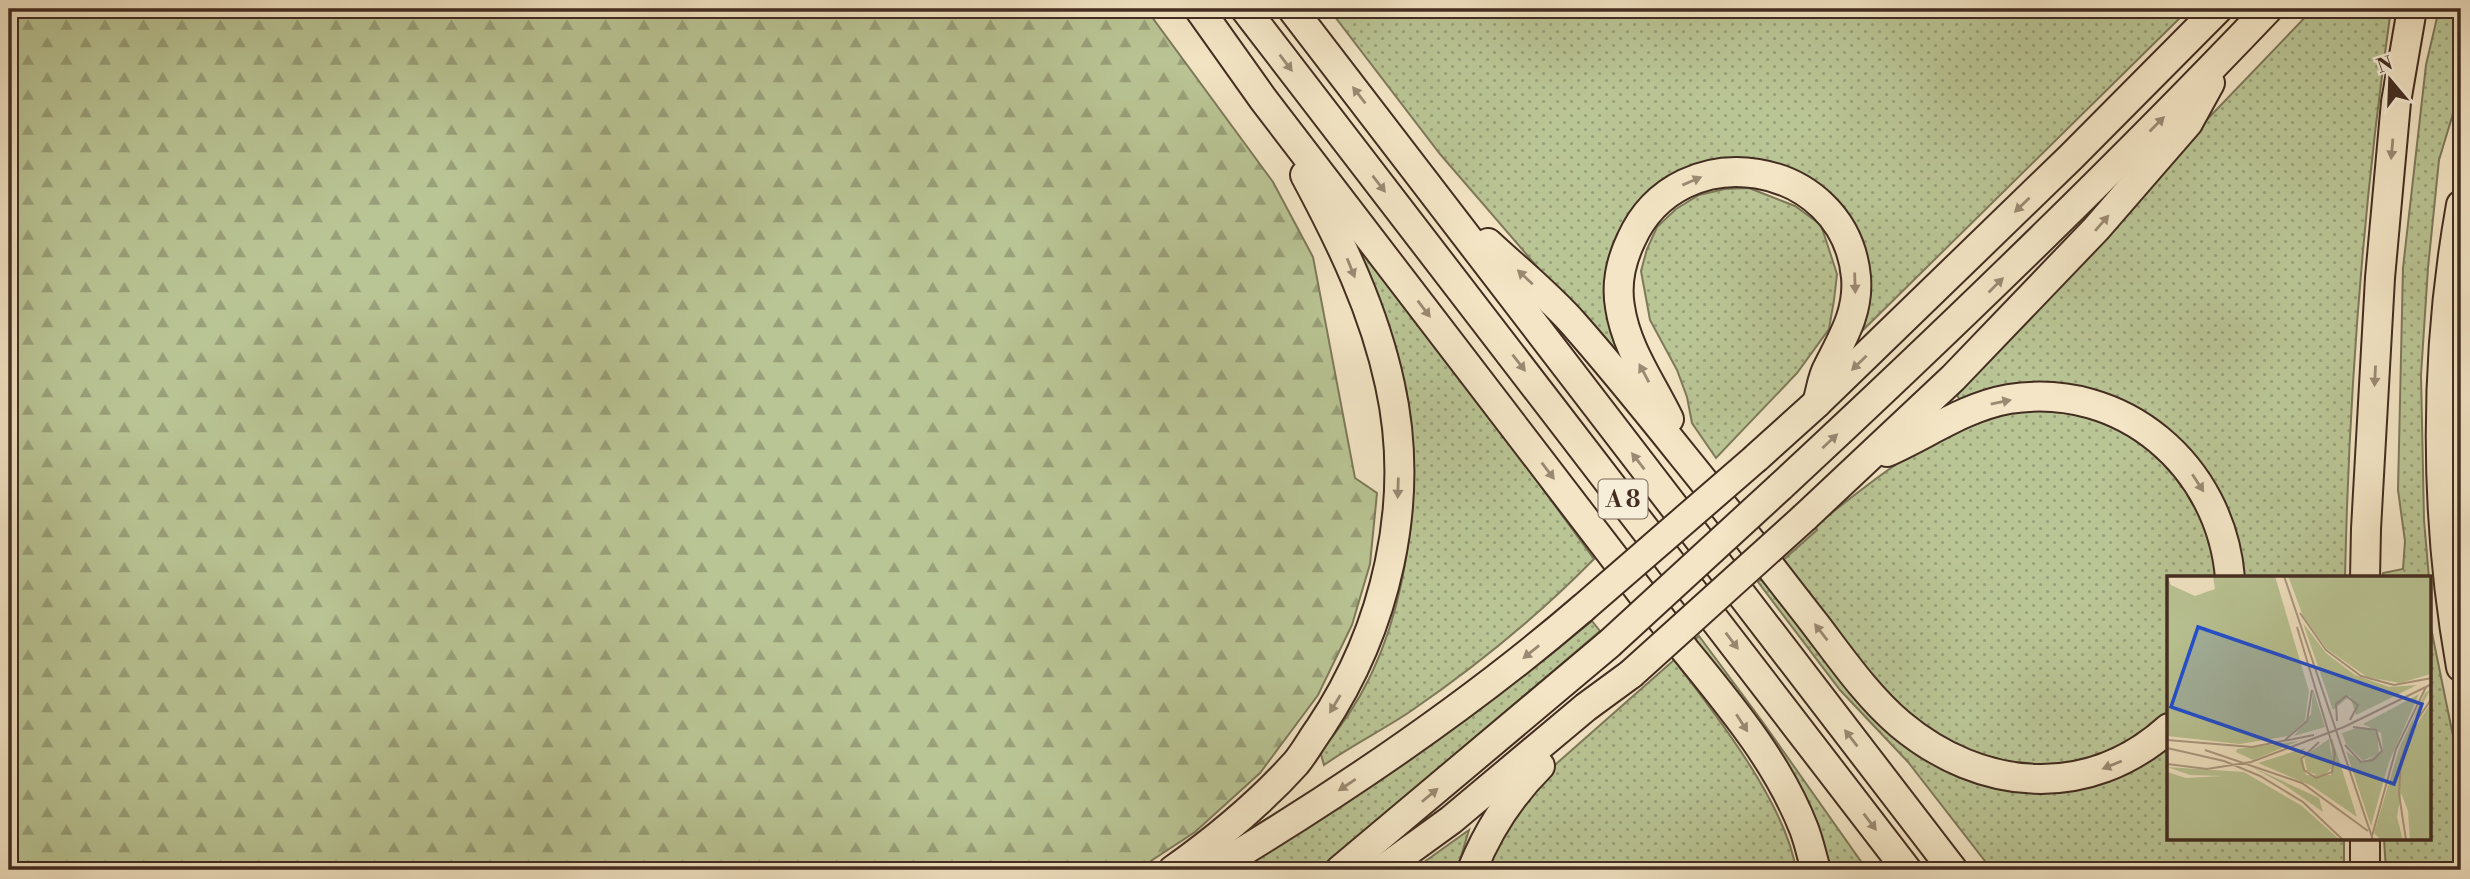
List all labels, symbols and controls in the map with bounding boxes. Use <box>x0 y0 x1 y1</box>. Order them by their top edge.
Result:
north arrow <box>2354 46 2424 116</box>
text: N <box>2374 51 2396 79</box>
one-way arrow <box>1279 54 1293 72</box>
one-way arrow <box>1352 86 1366 104</box>
one-way arrow <box>2148 116 2164 133</box>
one-way arrow <box>2386 138 2397 160</box>
one-way arrow <box>1371 175 1386 193</box>
one-way arrow <box>1682 175 1703 186</box>
one-way arrow <box>2015 196 2031 213</box>
one-way arrow <box>2094 214 2110 232</box>
one-way arrow <box>1346 258 1357 279</box>
one-way arrow <box>1517 270 1534 286</box>
one-way arrow <box>1850 273 1861 295</box>
one-way arrow <box>1987 276 2004 293</box>
one-way arrow <box>1416 299 1431 317</box>
one-way arrow <box>1511 354 1526 372</box>
one-way arrow <box>1851 354 1868 370</box>
one-way arrow <box>1638 363 1650 382</box>
one-way arrow <box>2369 365 2380 387</box>
one-way arrow <box>1990 396 2012 407</box>
one-way arrow <box>1821 433 1838 449</box>
one-way arrow <box>1631 452 1645 470</box>
one-way arrow <box>1541 462 1555 480</box>
one-way arrow <box>2192 473 2205 493</box>
one-way arrow <box>1392 478 1403 500</box>
road number: A 8 <box>1598 480 1648 519</box>
inset map <box>2167 576 2432 840</box>
one-way arrow <box>1813 623 1828 641</box>
one-way arrow <box>1724 632 1738 650</box>
one-way arrow <box>1523 645 1541 660</box>
one-way arrow <box>1329 694 1341 714</box>
one-way arrow <box>1735 714 1749 732</box>
one-way arrow <box>1844 730 1859 748</box>
one-way arrow <box>2101 759 2122 770</box>
one-way arrow <box>1337 778 1356 791</box>
one-way arrow <box>1421 788 1438 803</box>
one-way arrow <box>1863 812 1878 830</box>

